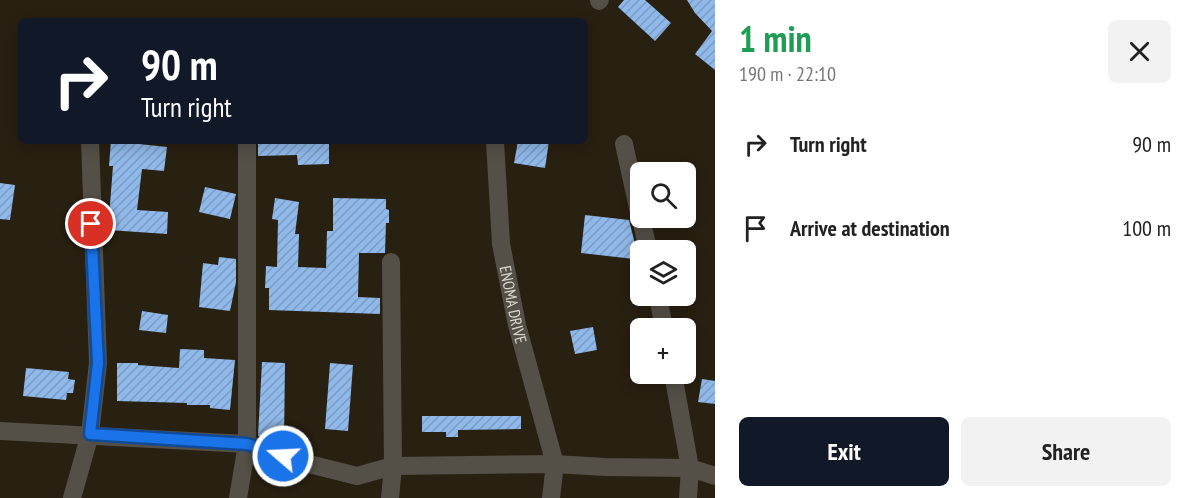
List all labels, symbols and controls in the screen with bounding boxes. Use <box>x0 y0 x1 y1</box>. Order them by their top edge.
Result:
text: 1 min <box>739 15 812 62</box>
button: close <box>1108 20 1171 83</box>
text: 90 m <box>141 37 218 92</box>
icon: right <box>42 42 120 120</box>
text: 190 m · 22:10 <box>739 61 836 87</box>
text: Turn right <box>141 90 232 124</box>
icon: right <box>739 128 772 161</box>
text: Turn right <box>790 130 867 158</box>
text: 90 m <box>1132 130 1171 158</box>
map controls <box>630 162 696 384</box>
button: search <box>630 162 696 228</box>
pin <box>65 198 116 249</box>
icon: arrive <box>74 207 107 240</box>
icon: arrive <box>739 212 772 245</box>
text: Arrive at destination <box>790 214 950 242</box>
text: 100 m <box>1122 214 1171 242</box>
button: layers <box>630 240 696 306</box>
street label: ENOMA DRIVE <box>496 264 532 346</box>
button: + <box>630 318 696 384</box>
button: Exit <box>739 417 949 486</box>
button: Share <box>961 417 1171 486</box>
position arrow <box>251 424 315 488</box>

